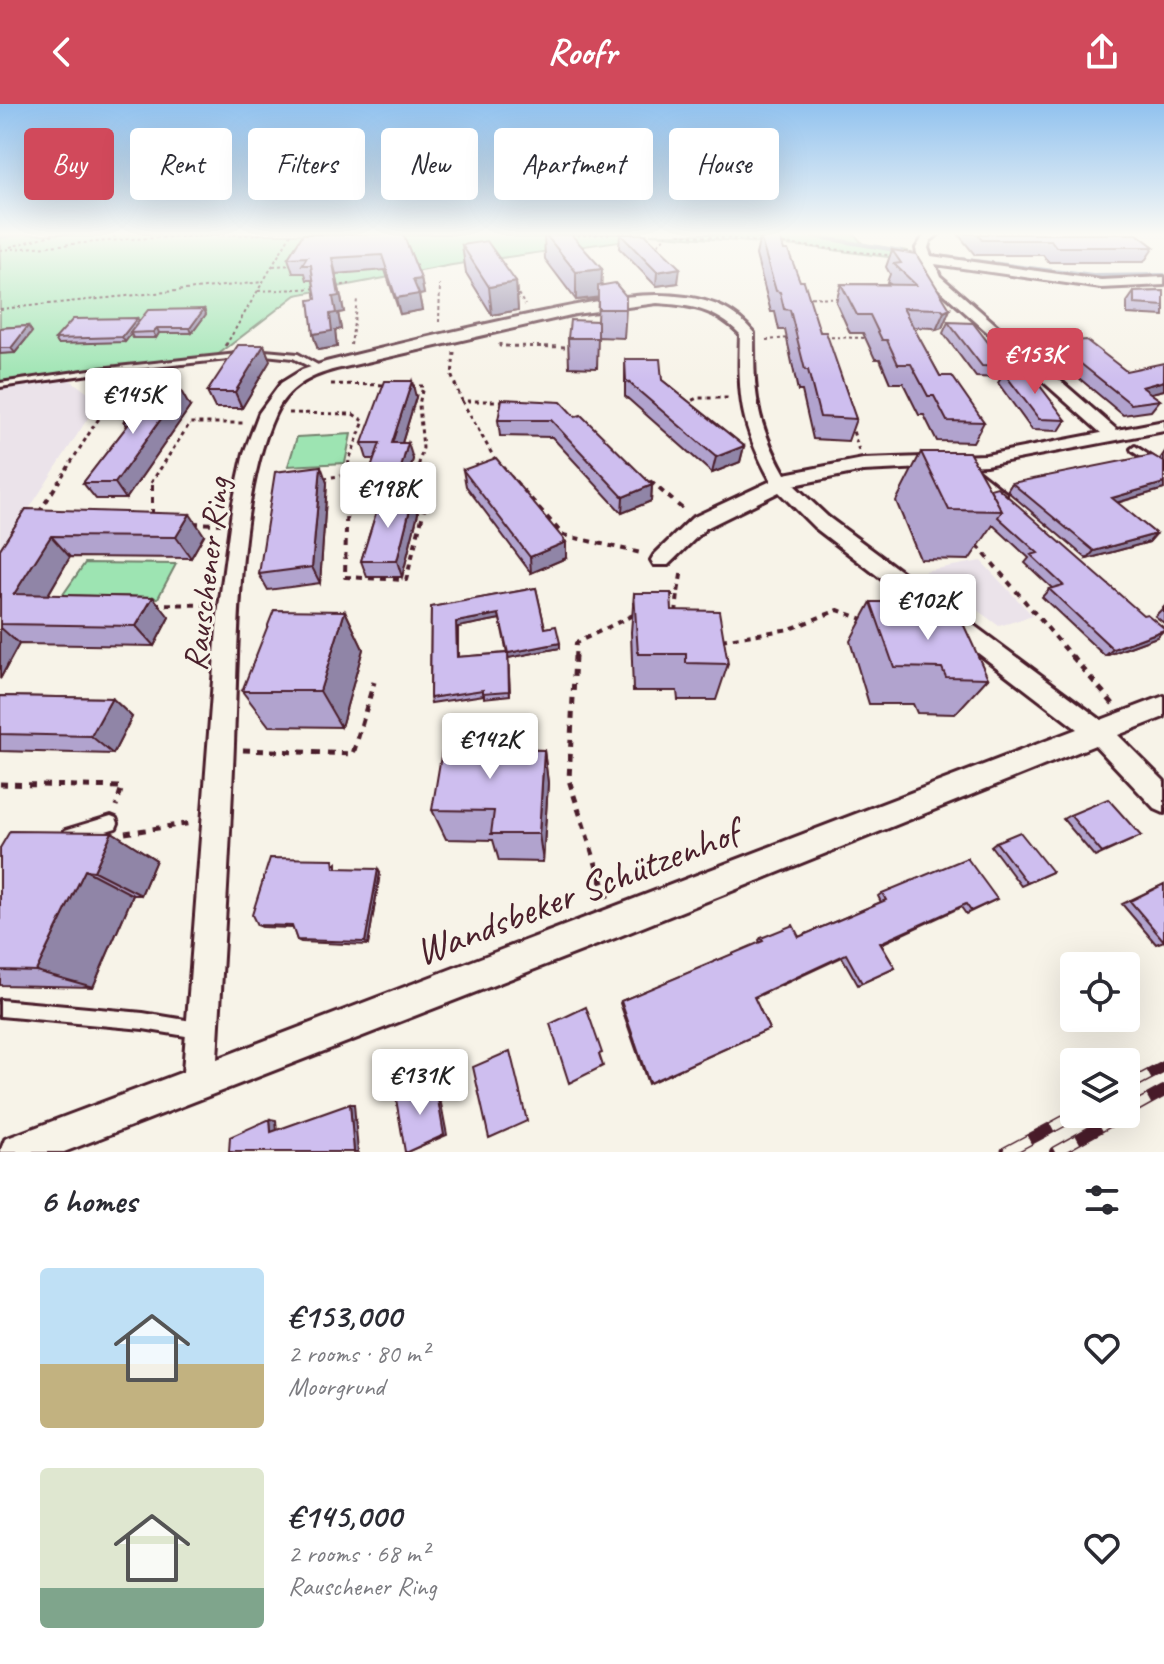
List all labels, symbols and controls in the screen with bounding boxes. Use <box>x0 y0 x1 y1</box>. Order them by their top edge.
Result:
text: Roofr <box>547 29 617 75</box>
icon: back <box>40 30 84 74</box>
icon: share <box>1080 30 1124 74</box>
chip: Buy <box>24 128 114 200</box>
chip: Rent <box>130 128 232 200</box>
chip: Filters <box>248 128 365 200</box>
chip: New <box>381 128 478 200</box>
chip: Apartment <box>494 128 653 200</box>
chip: House <box>669 128 779 200</box>
pin: €153K <box>979 328 1091 396</box>
text: €153K <box>1005 337 1065 370</box>
pin: €145K <box>77 368 189 436</box>
text: €145K <box>103 377 163 410</box>
pin: €198K <box>332 462 444 530</box>
text: €198K <box>358 471 418 504</box>
street label: Rauschener Ring <box>173 473 239 673</box>
pin: €102K <box>872 574 984 642</box>
text: €102K <box>898 583 958 616</box>
pin: €142K <box>434 713 546 781</box>
text: €142K <box>460 722 520 755</box>
street label: Wandsbeker Schützenhof <box>408 805 753 977</box>
map controls <box>1060 952 1140 1128</box>
button: locate <box>1060 952 1140 1032</box>
button: layers <box>1060 1048 1140 1128</box>
pin: €131K <box>364 1049 476 1117</box>
text: €131K <box>390 1058 450 1091</box>
icon: filters <box>1080 1178 1124 1222</box>
text: 6 homes <box>40 1179 137 1222</box>
text: €153,000 <box>288 1294 401 1337</box>
icon: home <box>104 1300 200 1396</box>
icon: heart <box>1080 1326 1124 1370</box>
text: 2 rooms · 80 m² <box>288 1337 429 1370</box>
text: Moorgrund <box>288 1370 385 1403</box>
text: €145,000 <box>288 1494 401 1537</box>
icon: home <box>104 1500 200 1596</box>
icon: heart <box>1080 1526 1124 1570</box>
text: 2 rooms · 68 m² <box>288 1537 429 1570</box>
text: Rauschener Ring <box>288 1570 437 1603</box>

